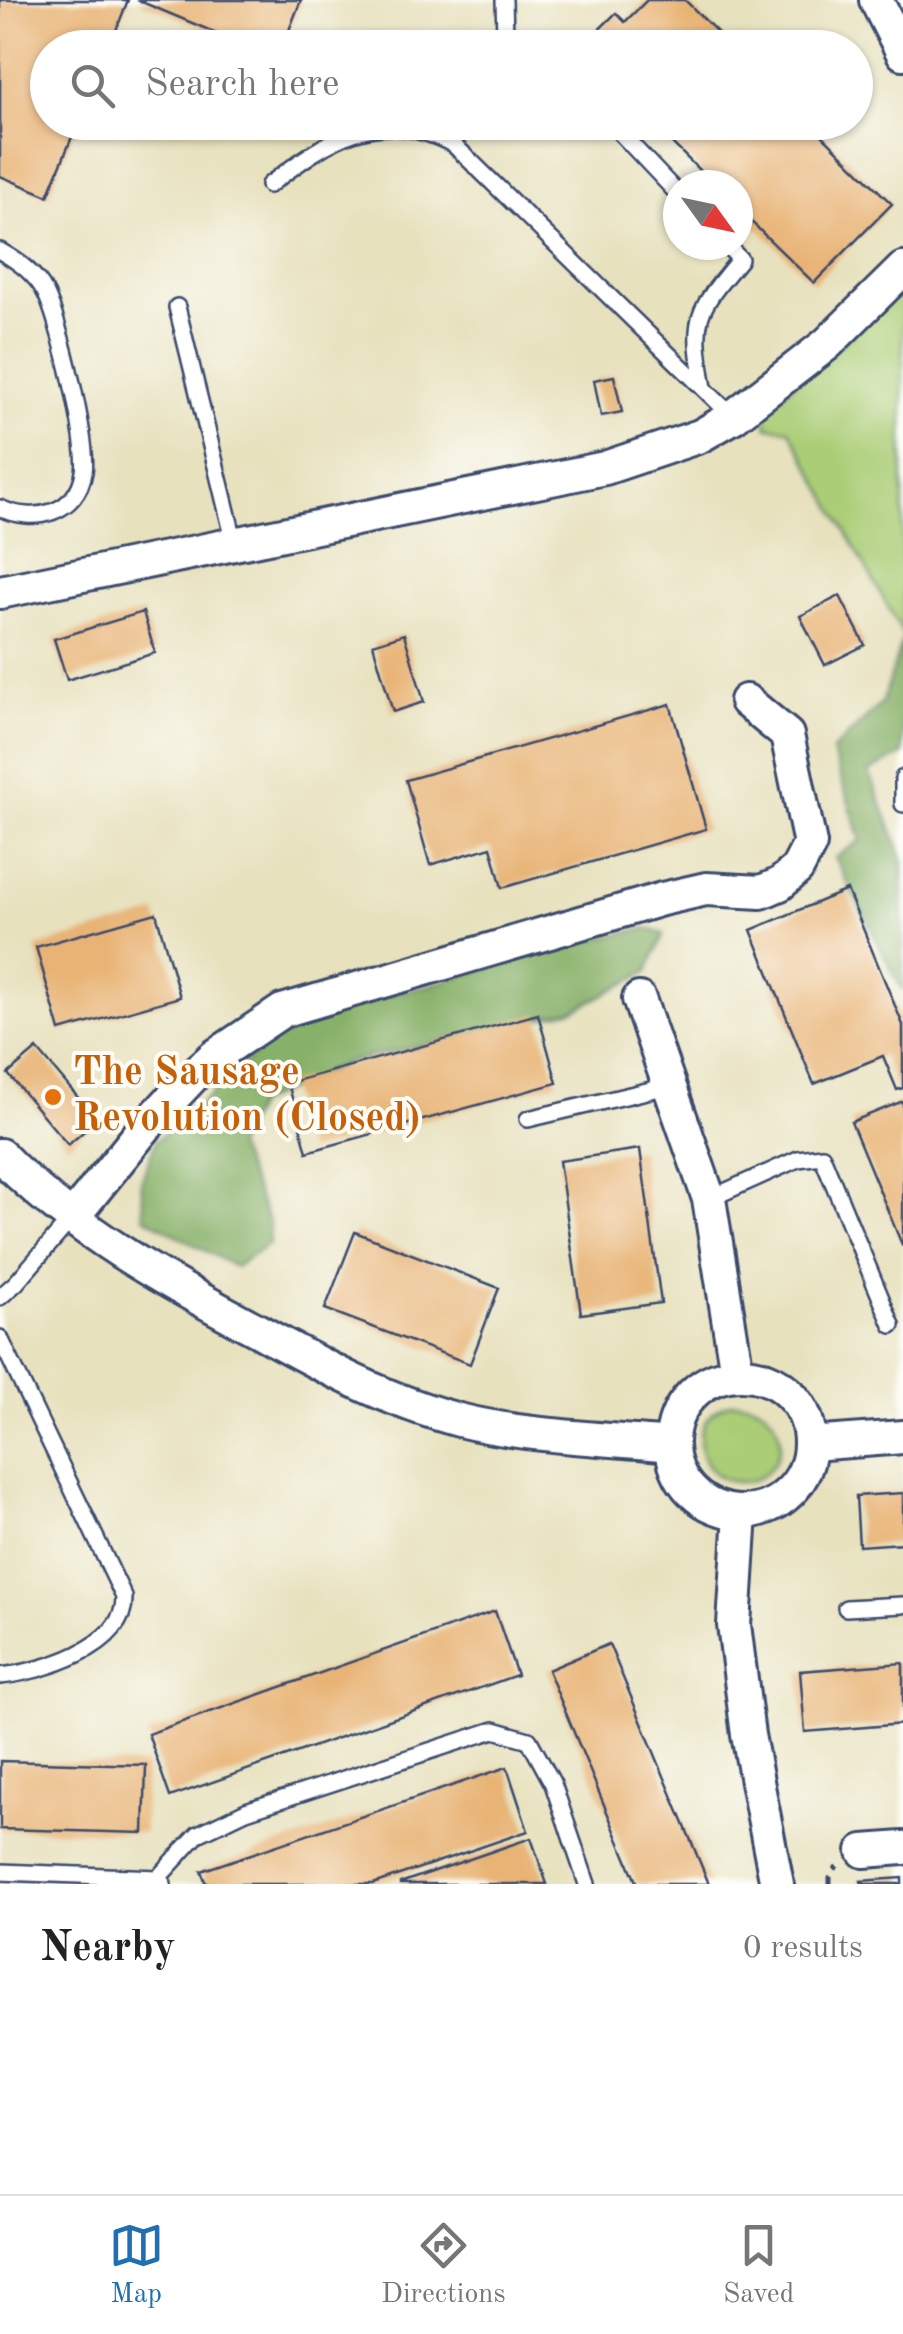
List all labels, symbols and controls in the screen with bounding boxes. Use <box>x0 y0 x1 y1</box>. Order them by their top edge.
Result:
search box <box>30 30 873 140</box>
icon: search <box>65 58 120 113</box>
text: Search here <box>145 66 340 104</box>
north arrow <box>663 170 753 260</box>
place label: The Sausage Revolution (Closed) <box>73 1054 421 1140</box>
marker: The Sausage Revolution (Closed) <box>42 1086 64 1108</box>
text: Nearby <box>40 1928 176 1970</box>
text: 0 results <box>743 1933 863 1965</box>
tab: Map <box>109 2218 164 2313</box>
tab: Directions <box>381 2218 506 2313</box>
tab: Saved <box>723 2218 794 2313</box>

